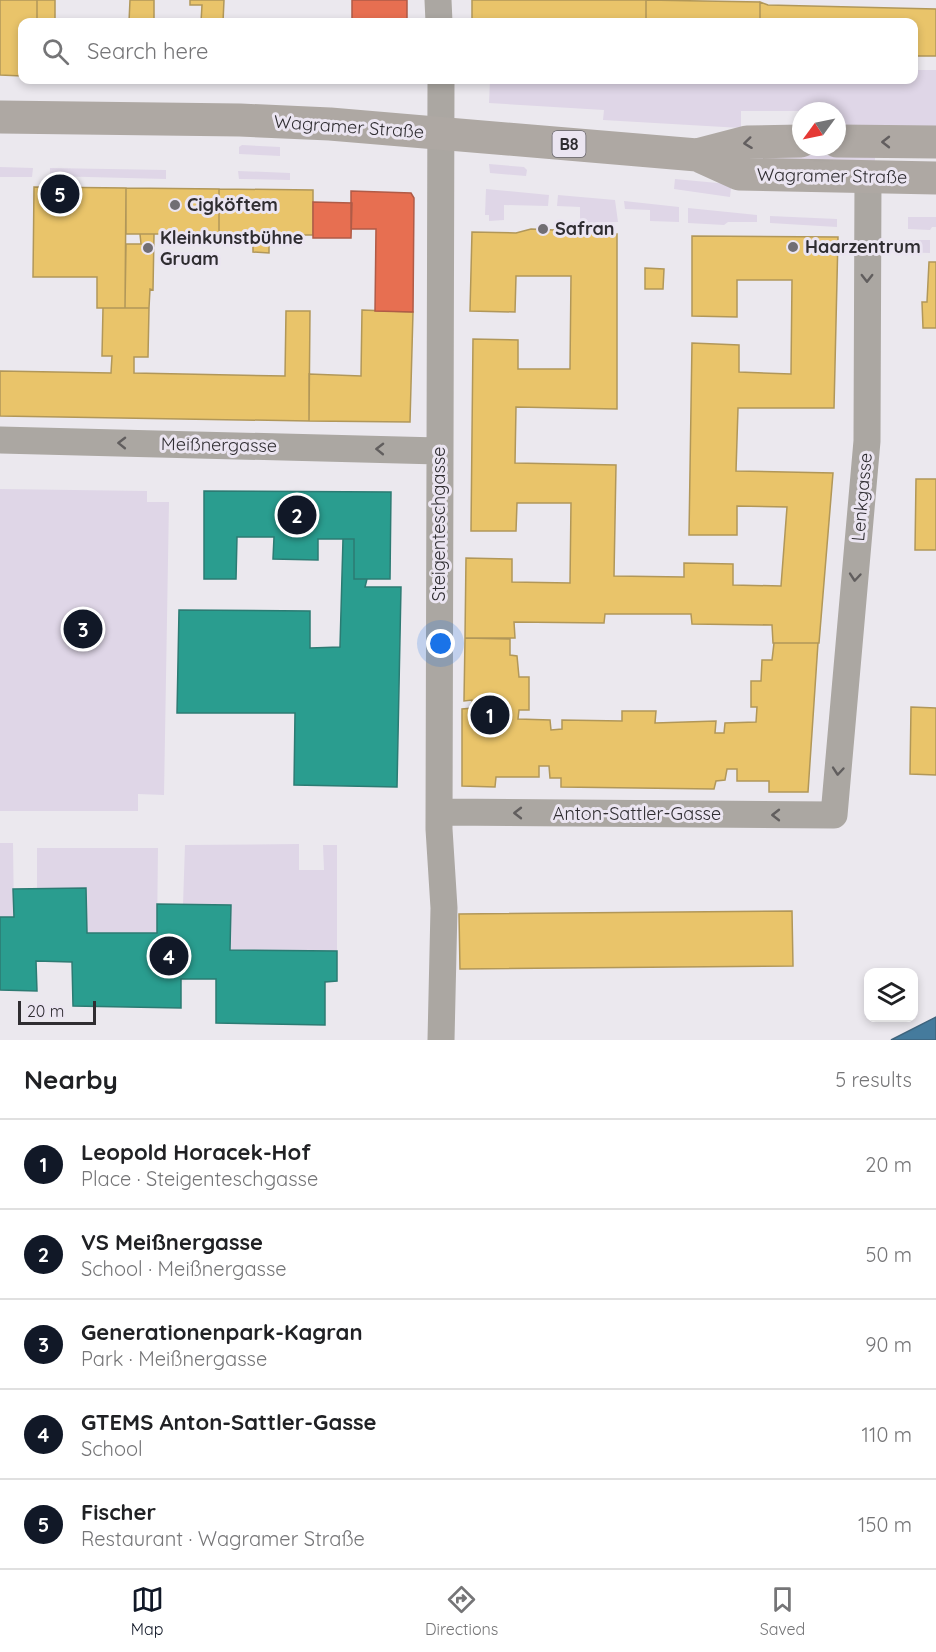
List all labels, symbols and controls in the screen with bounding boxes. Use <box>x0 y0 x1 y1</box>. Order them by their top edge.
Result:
search box <box>18 18 918 84</box>
icon: search <box>39 35 72 68</box>
text: Search here <box>87 37 208 65</box>
north arrow <box>792 102 846 156</box>
street label: Wagramer Straße <box>273 110 425 143</box>
road number: B8 <box>552 131 586 157</box>
one-way arrow <box>744 136 753 149</box>
one-way arrow <box>882 136 891 148</box>
street label: Wagramer Straße <box>757 163 907 188</box>
pin: 5 <box>40 172 80 216</box>
place label: Cigköftem <box>187 193 278 216</box>
marker: Cigköftem <box>168 198 182 212</box>
place label: Safran <box>555 217 615 240</box>
marker: Safran <box>536 222 550 236</box>
place label: Kleinkunstbühne Gruam <box>160 226 303 270</box>
place label: Haarzentrum <box>805 235 921 258</box>
marker: Haarzentrum <box>786 240 800 254</box>
marker: Kleinkunstbühne Gruam <box>141 241 155 255</box>
one-way arrow <box>861 273 873 282</box>
street label: Meißnergasse <box>161 432 277 457</box>
one-way arrow <box>118 437 127 449</box>
one-way arrow <box>376 443 385 456</box>
street label: Steigenteschgasse <box>427 447 450 601</box>
street label: Lenkgasse <box>846 452 877 542</box>
pin: 2 <box>278 492 316 538</box>
one-way arrow <box>849 573 862 582</box>
pin: 3 <box>64 606 103 652</box>
your location <box>426 629 455 658</box>
pin: 1 <box>470 692 510 738</box>
one-way arrow <box>832 767 845 776</box>
street label: Anton-Sattler-Gasse <box>553 802 721 825</box>
one-way arrow <box>513 807 522 819</box>
one-way arrow <box>771 809 780 821</box>
pin: 4 <box>150 934 188 978</box>
map controls <box>864 968 918 1022</box>
button: layers <box>864 968 918 1022</box>
scale bar <box>18 998 96 1025</box>
text: 20 m <box>27 1001 64 1021</box>
text: Nearby <box>24 1063 118 1096</box>
text: 5 results <box>835 1067 912 1092</box>
text: Leopold Horacek-Hof <box>81 1138 311 1166</box>
text: 1 <box>40 1152 47 1177</box>
text: 20 m <box>865 1152 912 1177</box>
text: Place · Steigenteschgasse <box>81 1166 318 1191</box>
text: VS Meißnergasse <box>81 1228 263 1256</box>
text: 2 <box>38 1242 49 1267</box>
text: 50 m <box>866 1242 912 1267</box>
text: School · Meißnergasse <box>81 1256 287 1281</box>
text: Generationenpark-Kagran <box>81 1318 363 1346</box>
text: 3 <box>38 1332 49 1357</box>
text: 90 m <box>865 1332 912 1357</box>
text: Park · Meißnergasse <box>81 1346 267 1371</box>
text: GTEMS Anton-Sattler-Gasse <box>81 1408 377 1436</box>
text: 4 <box>38 1422 49 1447</box>
text: 110 m <box>862 1422 912 1447</box>
text: School <box>81 1436 143 1461</box>
text: Fischer <box>81 1498 156 1526</box>
text: 5 <box>38 1512 49 1537</box>
text: 150 m <box>858 1512 912 1537</box>
text: Restaurant · Wagramer Straße <box>81 1526 365 1551</box>
tab: Map <box>131 1583 164 1639</box>
tab: Directions <box>425 1583 498 1639</box>
tab: Saved <box>760 1583 805 1639</box>

